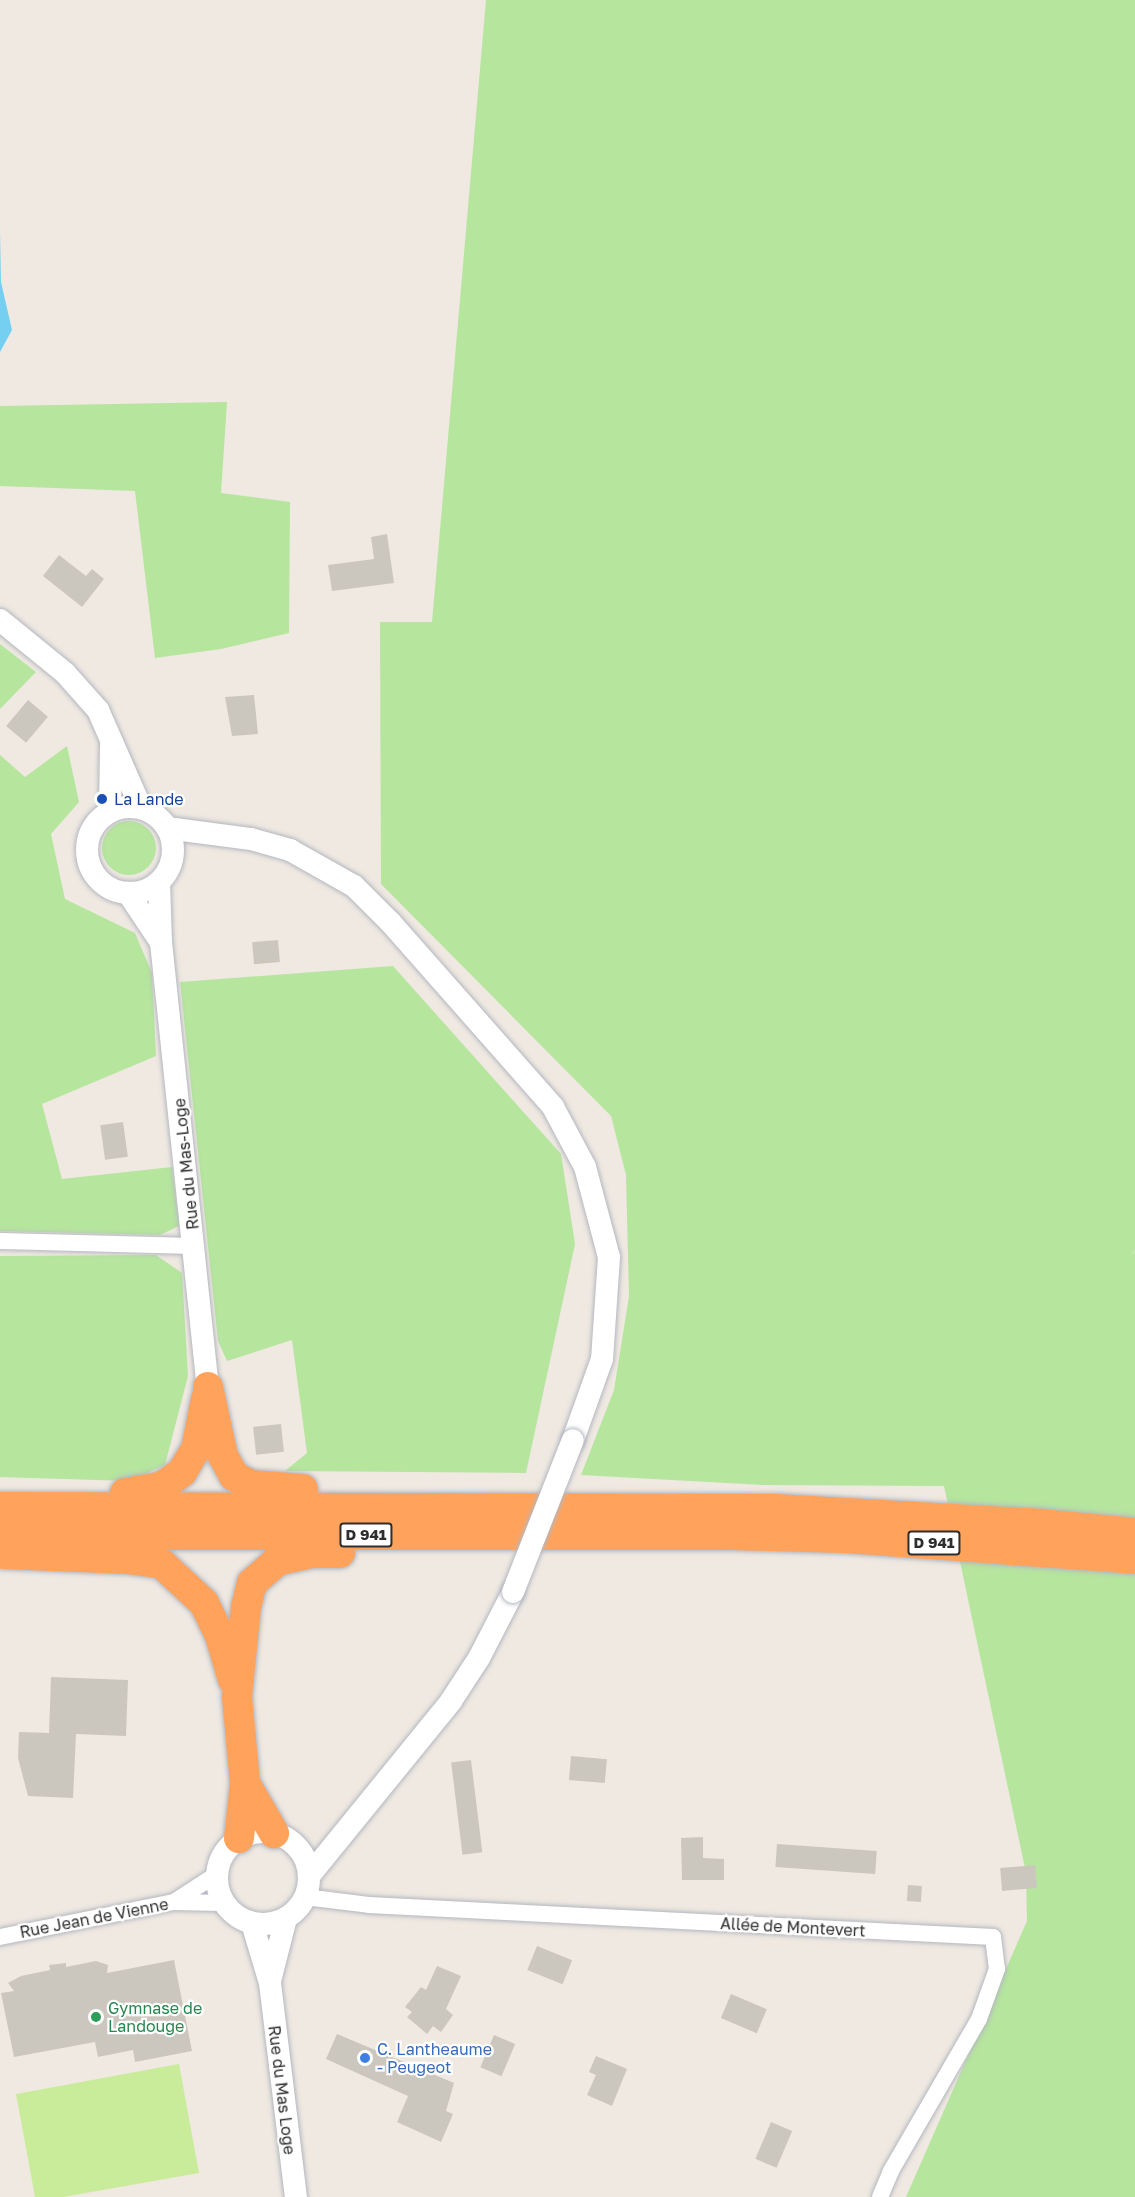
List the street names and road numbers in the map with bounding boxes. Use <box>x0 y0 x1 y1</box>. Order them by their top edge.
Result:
street label: Rue du Mas-Loge <box>170 1097 202 1231</box>
road number: D 941 <box>339 1523 393 1547</box>
road number: D 941 <box>907 1531 961 1555</box>
street label: Rue Jean de Vienne <box>18 1894 170 1942</box>
street label: Allée de Montevert <box>720 1914 866 1940</box>
street label: Rue du Mas Loge <box>265 2024 299 2156</box>

